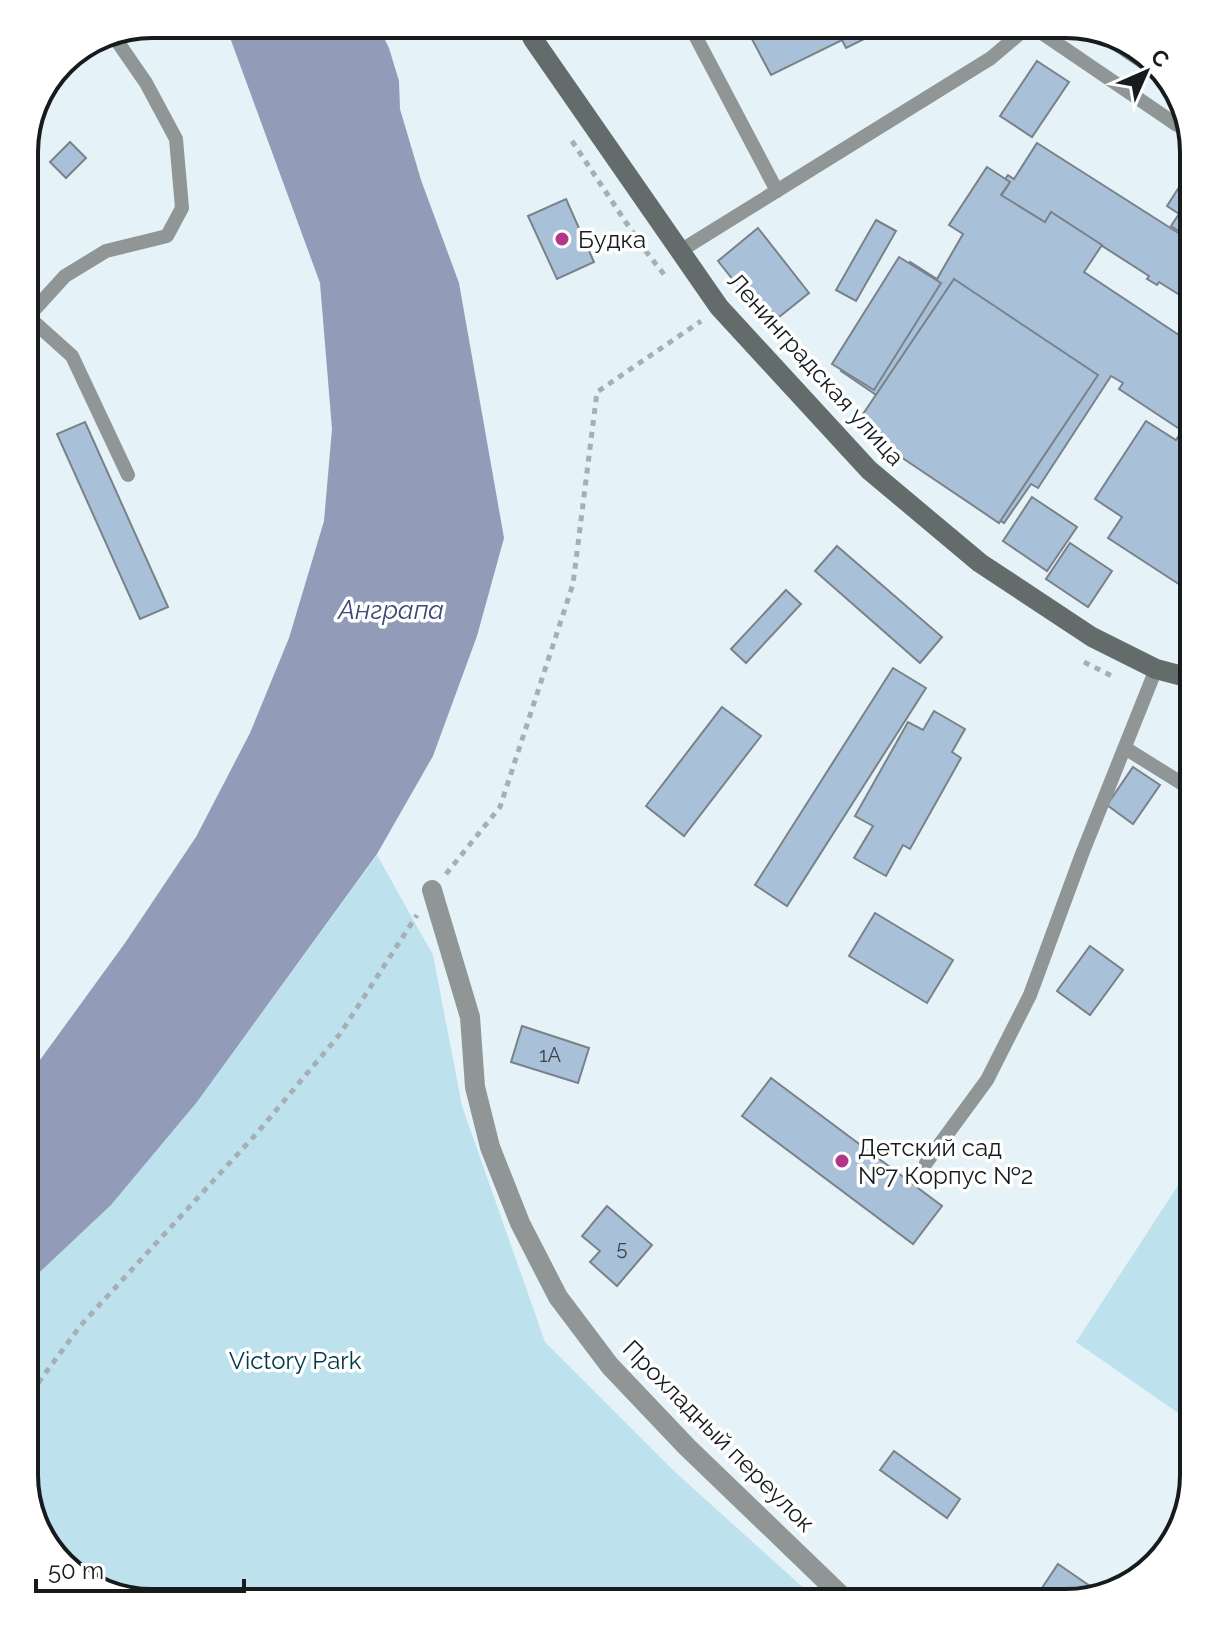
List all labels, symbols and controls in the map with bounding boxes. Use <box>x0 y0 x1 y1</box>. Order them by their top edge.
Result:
north arrow <box>1106 32 1186 112</box>
text: С <box>1146 43 1175 72</box>
place label: Будка <box>578 225 646 254</box>
marker: Будка <box>553 230 571 248</box>
street label: Ленинградская улица <box>722 266 910 472</box>
water label: Анграпа <box>336 595 444 625</box>
house number: 1А <box>539 1043 562 1067</box>
place label: Детский сад №7 Корпус №2 <box>858 1133 1033 1190</box>
marker: Детский сад №7 Корпус №2 <box>833 1152 851 1170</box>
house number: 5 <box>617 1236 628 1260</box>
street label: Прохладный переулок <box>617 1334 821 1538</box>
park label: Victory Park <box>229 1346 362 1375</box>
scale bar <box>36 1543 244 1593</box>
text: 50 m <box>48 1556 104 1585</box>

